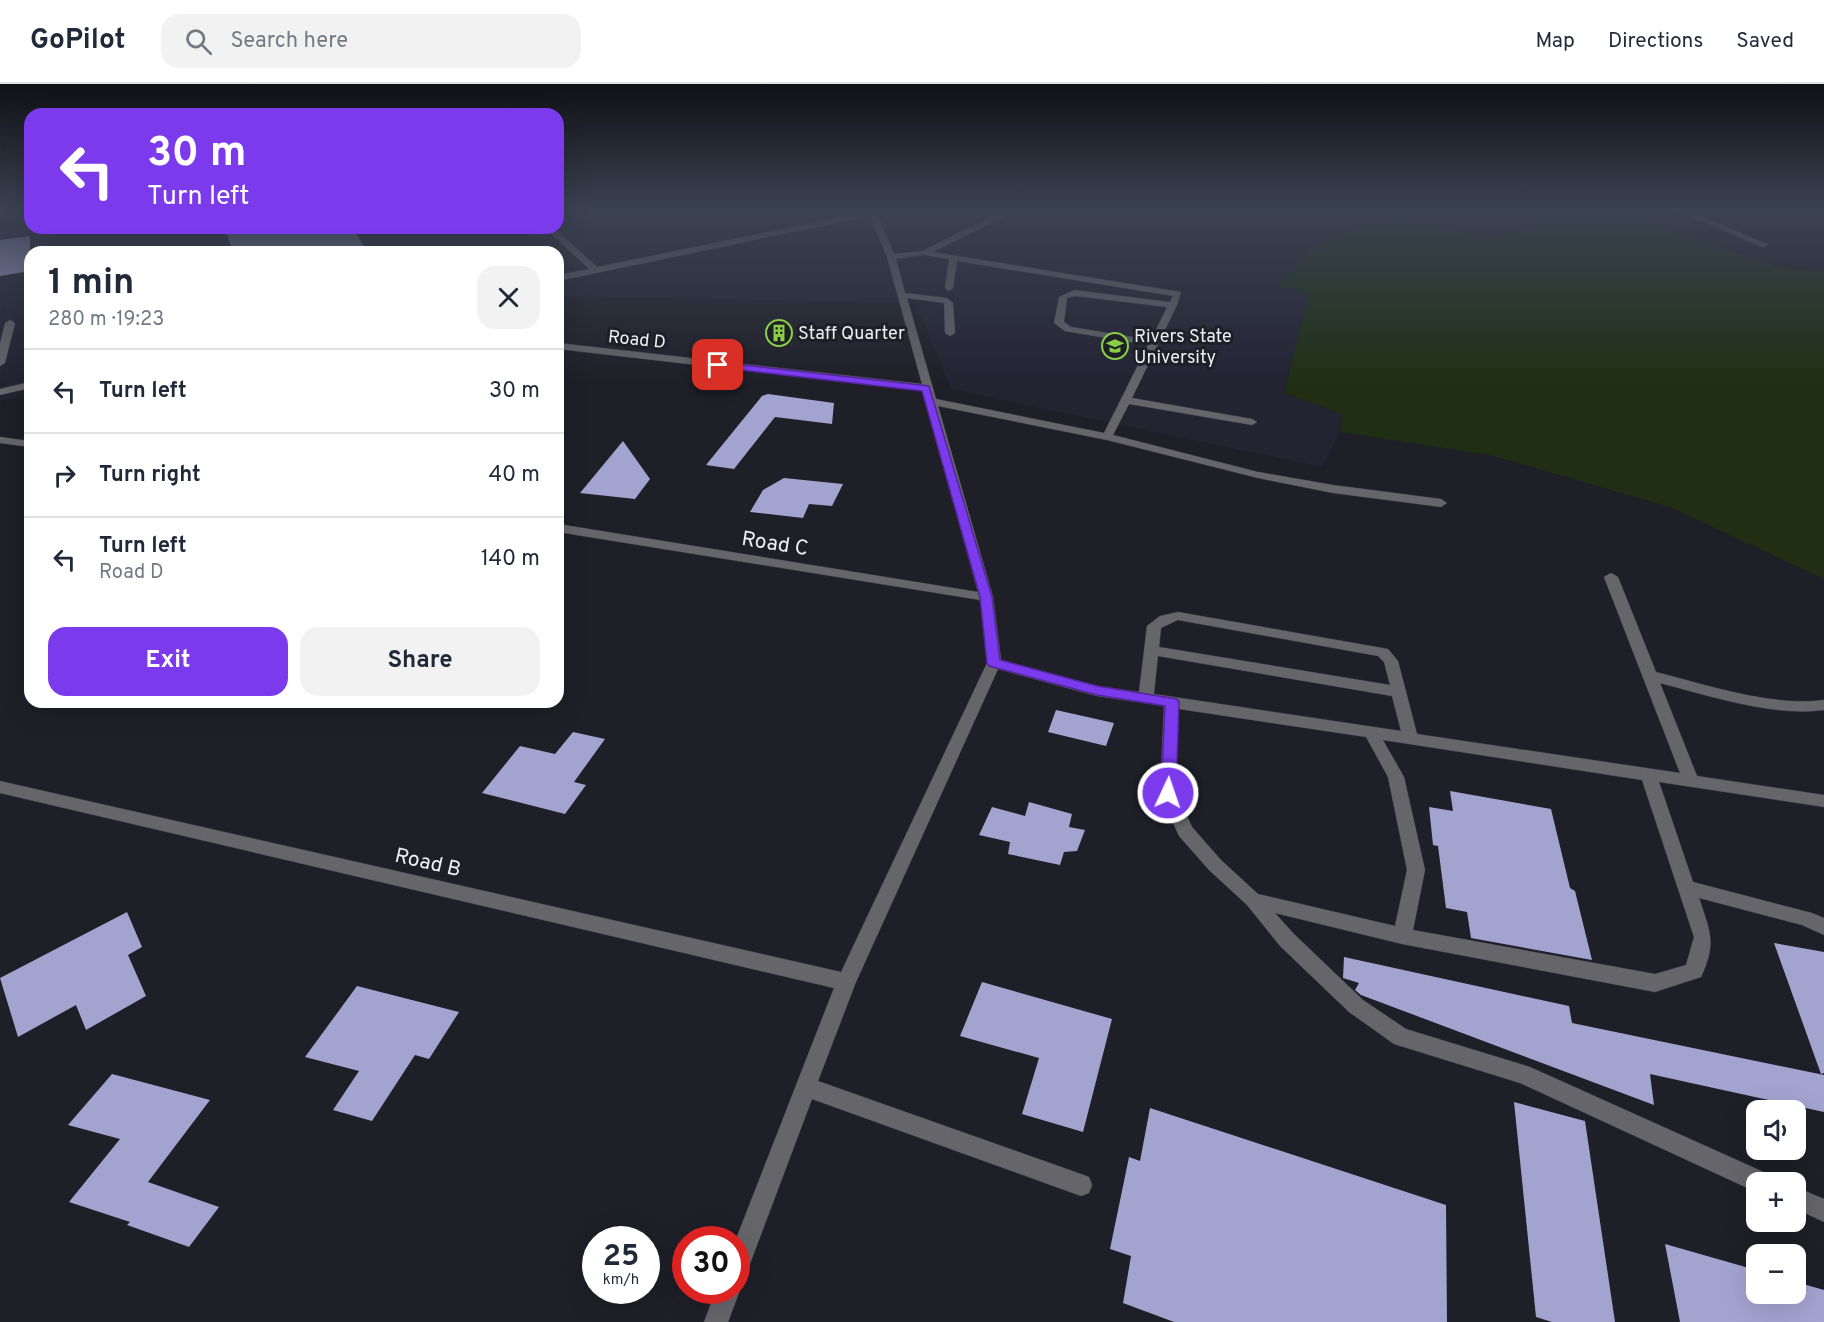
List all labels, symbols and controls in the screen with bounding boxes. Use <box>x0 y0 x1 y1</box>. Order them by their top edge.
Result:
search box <box>161 14 581 68</box>
text: GoPilot <box>30 23 125 59</box>
icon: search <box>182 25 215 58</box>
text: Search here <box>230 28 348 55</box>
text: Map <box>1535 28 1575 55</box>
text: Directions <box>1608 28 1703 55</box>
text: Saved <box>1736 28 1794 55</box>
text: 30 m <box>147 128 246 181</box>
icon: left <box>48 132 126 210</box>
text: Turn left <box>147 180 249 214</box>
text: 1 min <box>48 261 134 307</box>
button: close <box>477 266 540 329</box>
text: 280 m · 19:23 <box>48 307 164 333</box>
building icon: Staff Quarter <box>764 318 794 348</box>
place label: Staff Quarter <box>798 323 905 346</box>
street label: Road D <box>607 326 667 355</box>
place label: Rivers State University <box>1134 326 1232 370</box>
school or university icon: Rivers State University <box>1100 331 1130 361</box>
pin <box>692 339 743 390</box>
icon: arrive <box>701 348 734 381</box>
icon: left <box>48 375 81 408</box>
text: Turn left <box>99 378 187 405</box>
text: 30 m <box>489 378 540 405</box>
icon: right <box>48 459 81 492</box>
text: Turn right <box>99 462 201 489</box>
text: 40 m <box>488 462 540 489</box>
street label: Road C <box>739 526 810 563</box>
text: Turn left <box>99 533 187 560</box>
icon: left <box>48 543 81 576</box>
text: 140 m <box>481 546 540 573</box>
text: Road D <box>99 560 164 586</box>
button: Exit <box>48 627 288 696</box>
button: Share <box>300 627 540 696</box>
position arrow <box>1136 761 1200 825</box>
street label: Road B <box>392 843 464 884</box>
map controls <box>1746 1100 1806 1304</box>
button: sound <box>1746 1100 1806 1160</box>
button: + <box>1746 1172 1806 1232</box>
speed limit sign: 30 <box>672 1226 750 1304</box>
text: 25 <box>603 1239 639 1276</box>
button: − <box>1746 1244 1806 1304</box>
text: km/h <box>603 1271 639 1290</box>

